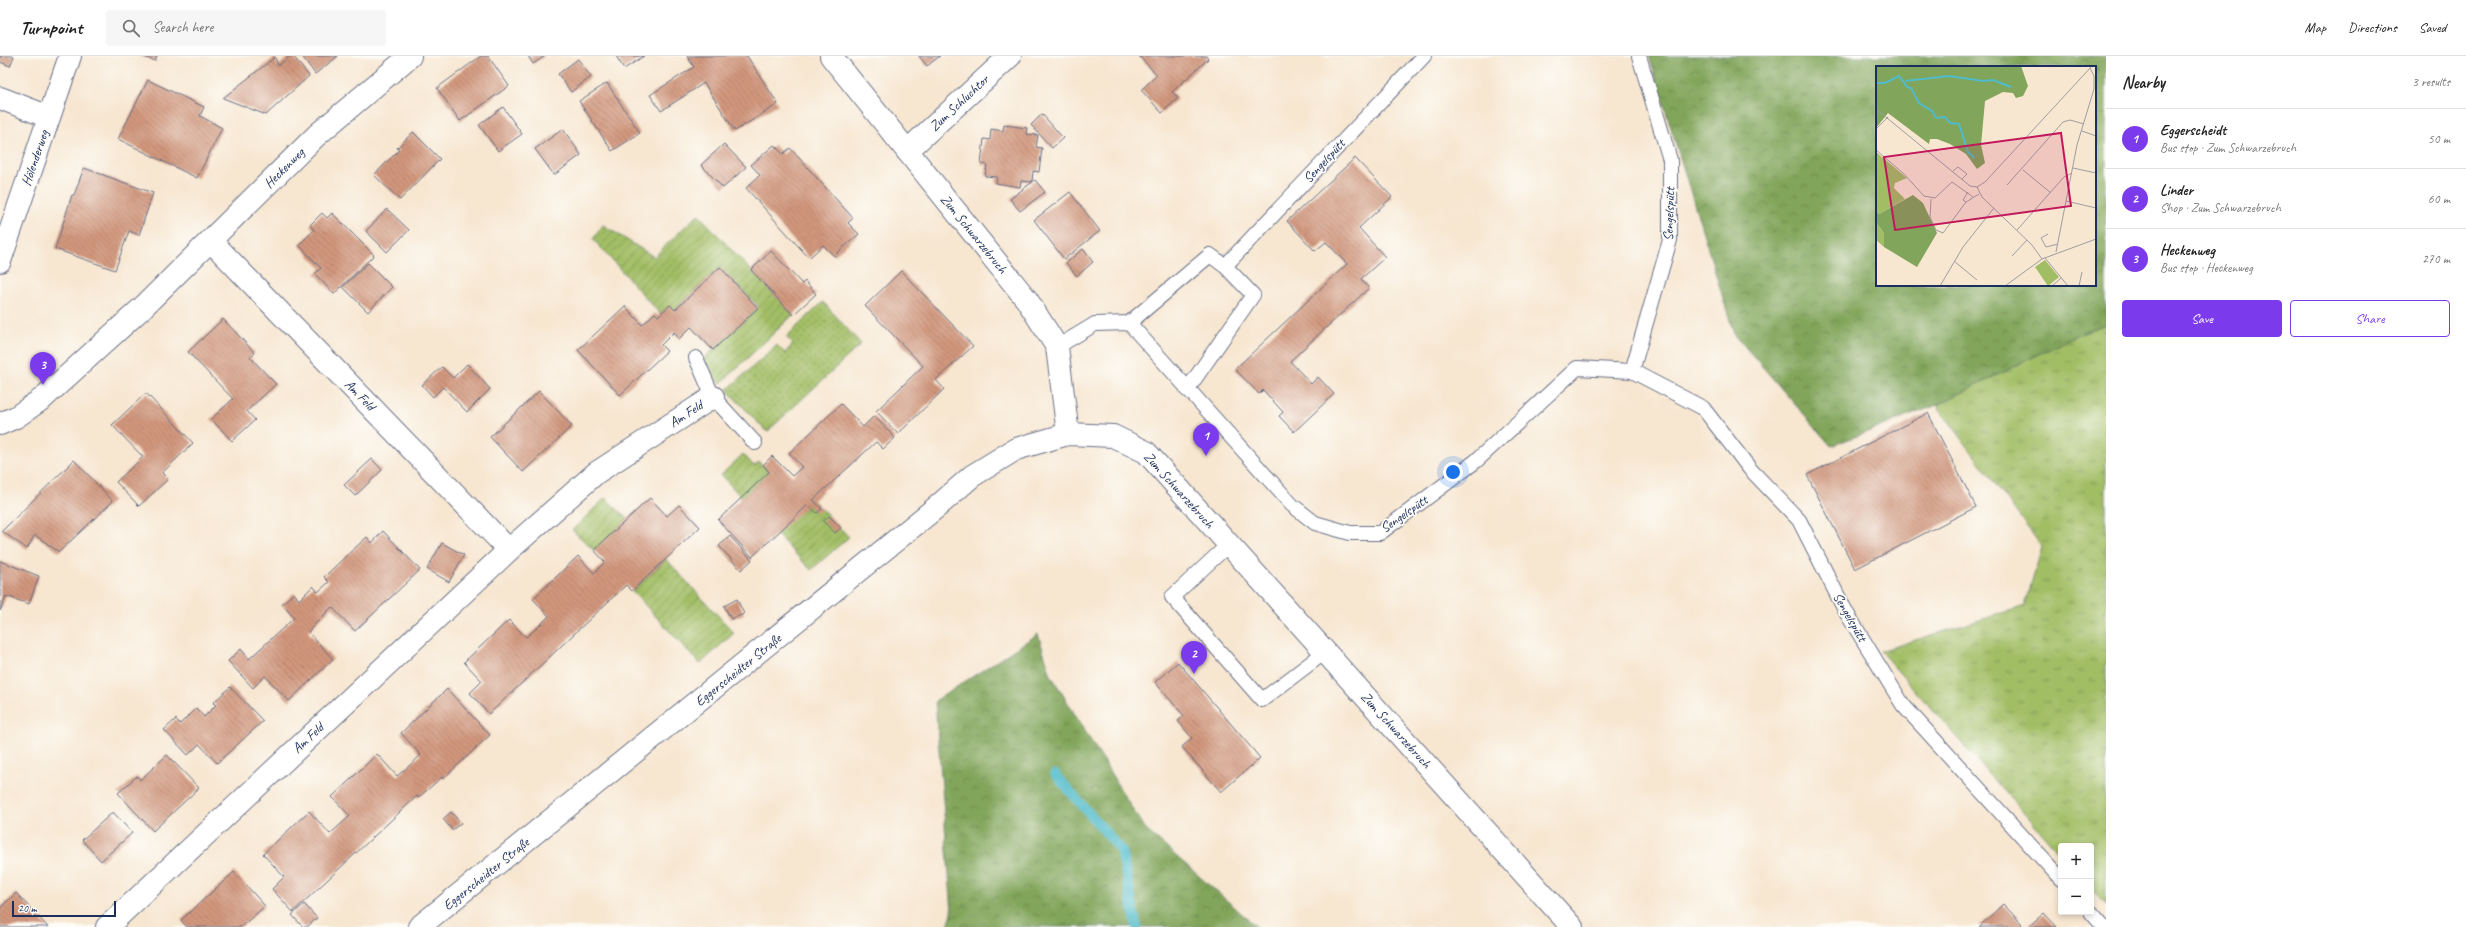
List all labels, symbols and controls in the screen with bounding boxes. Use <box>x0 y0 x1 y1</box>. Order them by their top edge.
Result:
search box <box>106 10 386 46</box>
text: Turnpoint <box>20 16 82 40</box>
icon: search <box>120 17 142 39</box>
text: Search here <box>152 18 214 37</box>
text: Map <box>2305 19 2326 36</box>
text: Directions <box>2348 19 2397 36</box>
text: Saved <box>2419 19 2446 36</box>
inset map <box>1876 66 2096 286</box>
street label: Zum Schluchtor <box>926 71 993 135</box>
text: Nearby <box>2122 72 2165 93</box>
text: 3 results <box>2412 74 2450 90</box>
text: Eggerscheidt <box>2160 121 2226 140</box>
street label: Hölenderweg <box>18 127 53 188</box>
text: 1 <box>2132 131 2138 147</box>
text: 50 m <box>2428 131 2450 147</box>
street label: Sengelspütt <box>1299 135 1349 186</box>
text: Bus stop · Zum Schwarzebruch <box>2160 140 2296 156</box>
street label: Heckenweg <box>260 144 308 192</box>
text: Linder <box>2160 181 2193 200</box>
street label: Sengelspütt <box>1660 185 1678 241</box>
street label: Zum Schwarzebruch <box>937 191 1012 278</box>
text: 2 <box>2132 191 2138 207</box>
text: 60 m <box>2428 191 2450 207</box>
text: Shop · Zum Schwarzebruch <box>2160 200 2281 216</box>
text: Heckenweg <box>2160 241 2215 260</box>
text: 3 <box>2132 251 2138 267</box>
text: 270 m <box>2422 251 2450 267</box>
text: Bus stop · Heckenweg <box>2160 260 2253 276</box>
button: Save <box>2122 300 2282 337</box>
button: Share <box>2290 300 2450 337</box>
pin: 3 <box>30 352 56 385</box>
street label: Am Feld <box>341 376 381 416</box>
street label: Am Feld <box>666 395 708 431</box>
pin: 1 <box>1193 423 1219 456</box>
street label: Zum Schwarzebruch <box>1140 448 1219 533</box>
your location <box>1443 462 1463 482</box>
street label: Sengelspütt <box>1377 491 1432 536</box>
street label: Sengelspütt <box>1829 589 1871 646</box>
street label: Eggerscheidter Straße <box>692 629 786 710</box>
pin: 2 <box>1181 641 1207 674</box>
street label: Zum Schwarzebruch <box>1357 688 1436 773</box>
street label: Am Feld <box>289 718 329 757</box>
street label: Eggerscheidter Straße <box>440 833 534 914</box>
map controls <box>2058 843 2094 915</box>
button: + <box>2058 843 2094 879</box>
button: − <box>2058 879 2094 915</box>
scale bar <box>12 899 116 918</box>
text: 20 m <box>18 901 37 915</box>

